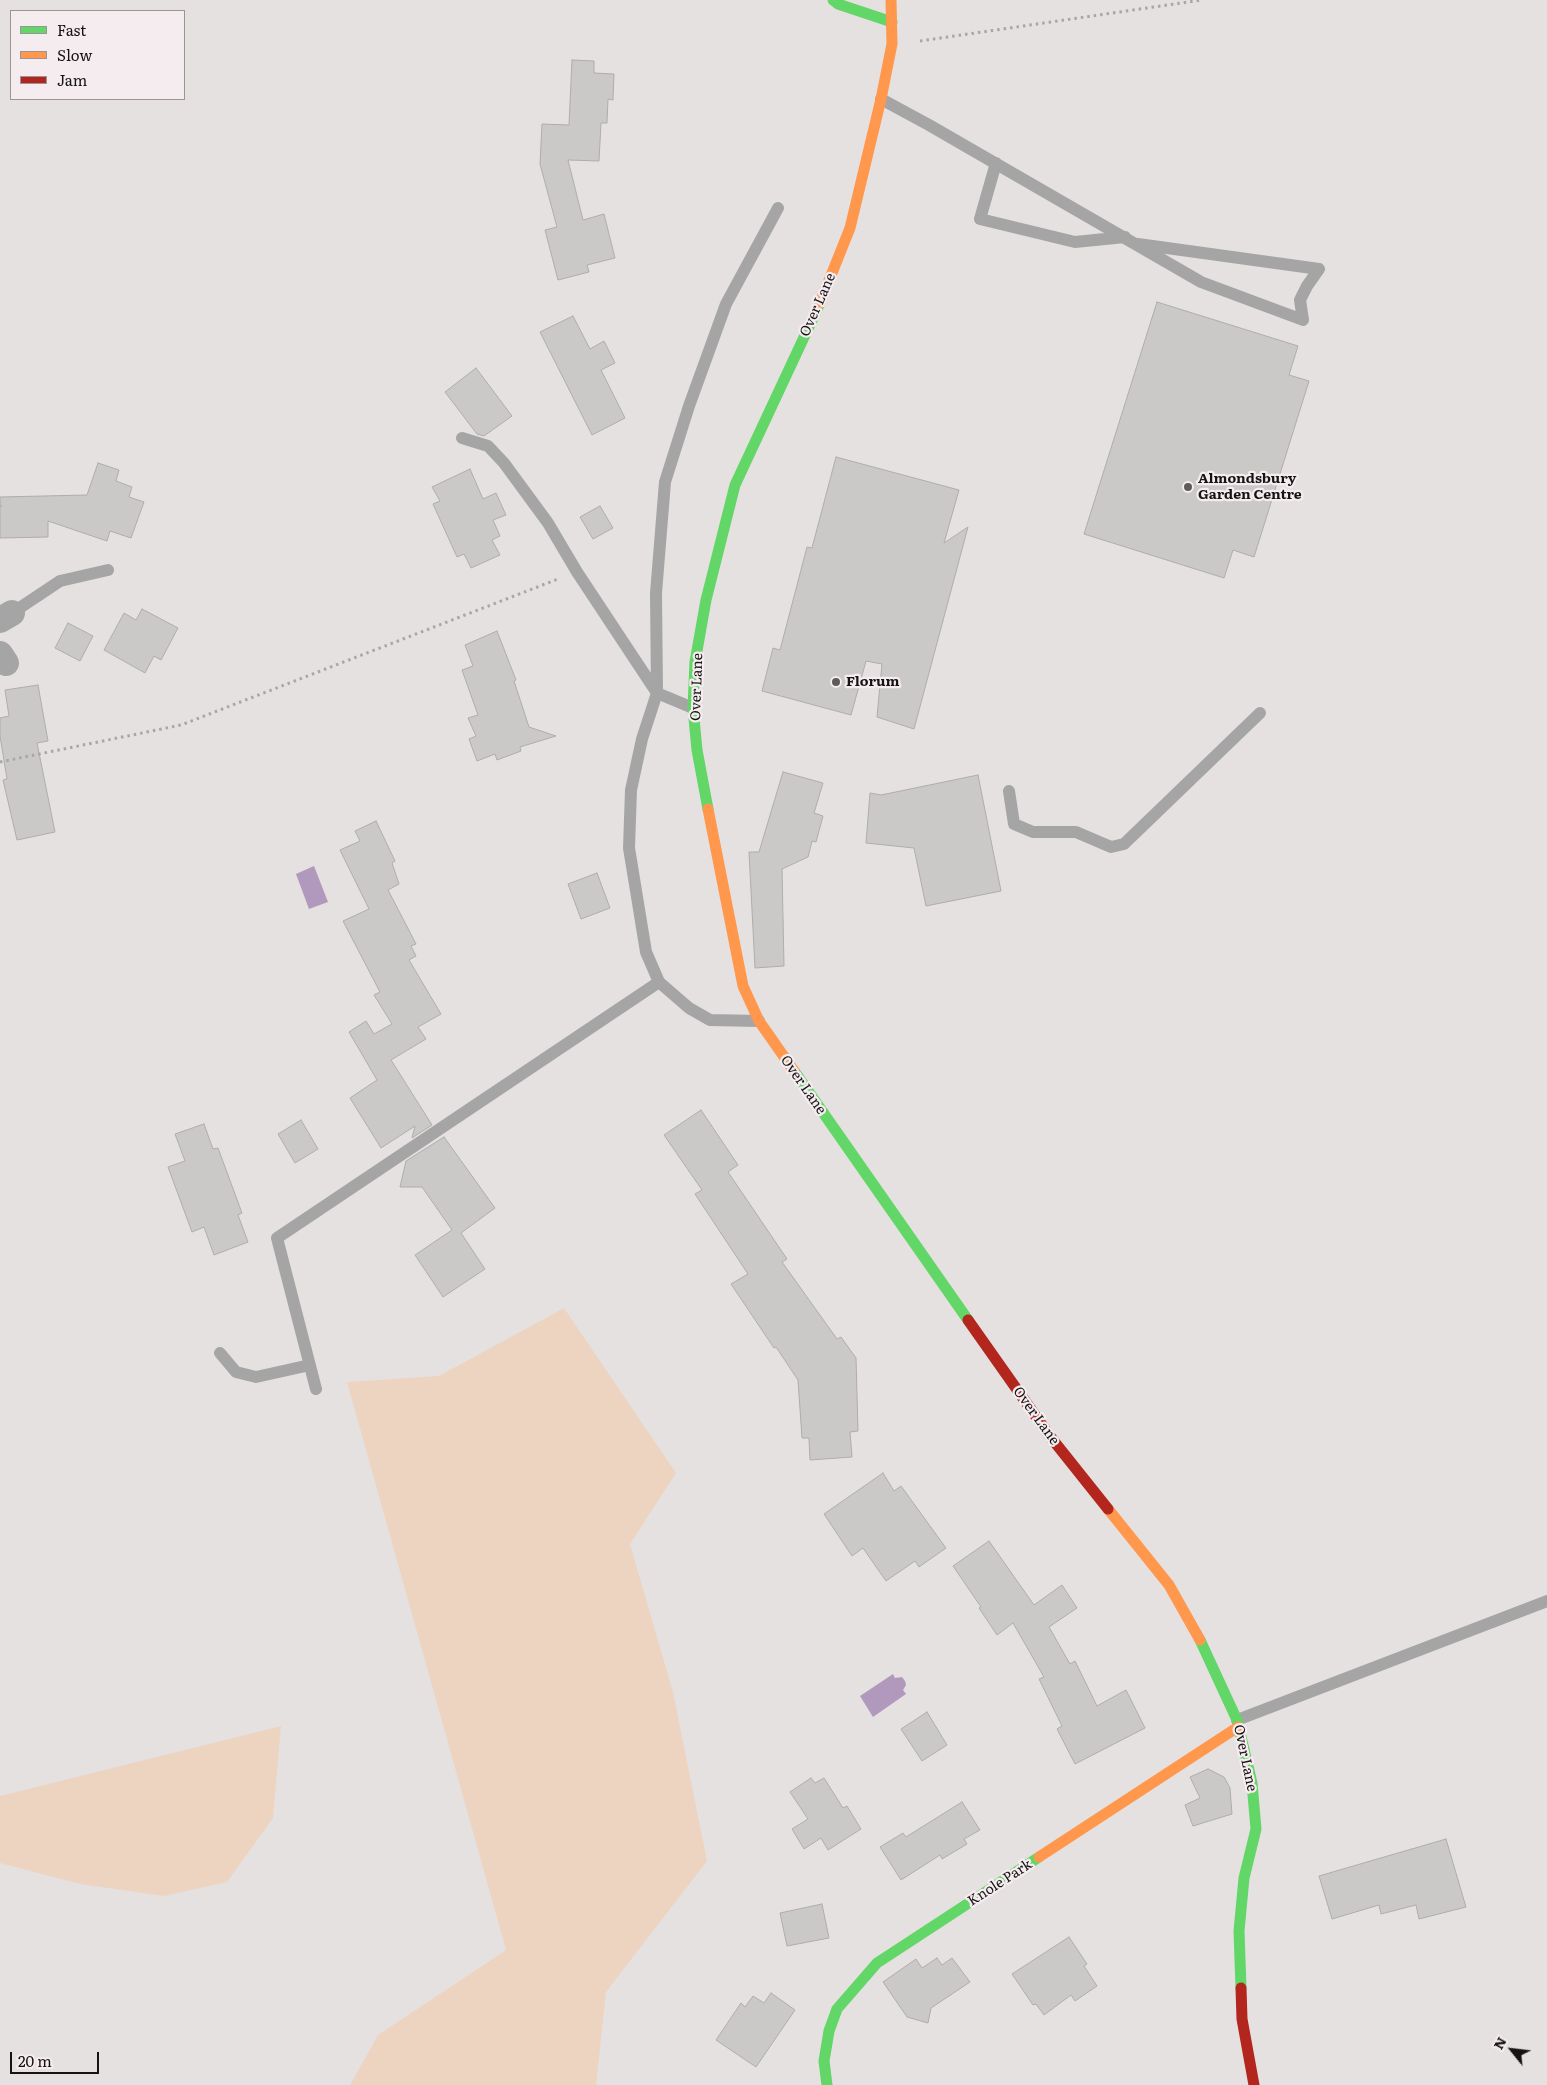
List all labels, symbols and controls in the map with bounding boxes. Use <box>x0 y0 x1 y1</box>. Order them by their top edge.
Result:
legend <box>10 10 185 100</box>
text: Fast <box>57 18 86 41</box>
text: Slow <box>57 43 92 66</box>
text: Jam <box>57 68 87 91</box>
street label: Over Lane <box>797 271 839 339</box>
place label: Almondsbury Garden Centre <box>1198 471 1302 504</box>
marker: Almondsbury Garden Centre <box>1182 481 1194 493</box>
street label: Over Lane <box>687 653 707 721</box>
place label: Florum <box>846 674 899 690</box>
marker: Florum <box>830 676 842 688</box>
street label: Over Lane <box>777 1052 829 1118</box>
street label: Over Lane <box>1009 1384 1063 1448</box>
street label: Over Lane <box>1230 1723 1260 1793</box>
street label: Knole Park <box>965 1856 1035 1910</box>
north arrow <box>1487 2025 1537 2075</box>
text: N <box>1487 2033 1510 2053</box>
scale bar <box>12 2042 101 2074</box>
text: 20 m <box>18 2049 52 2072</box>

